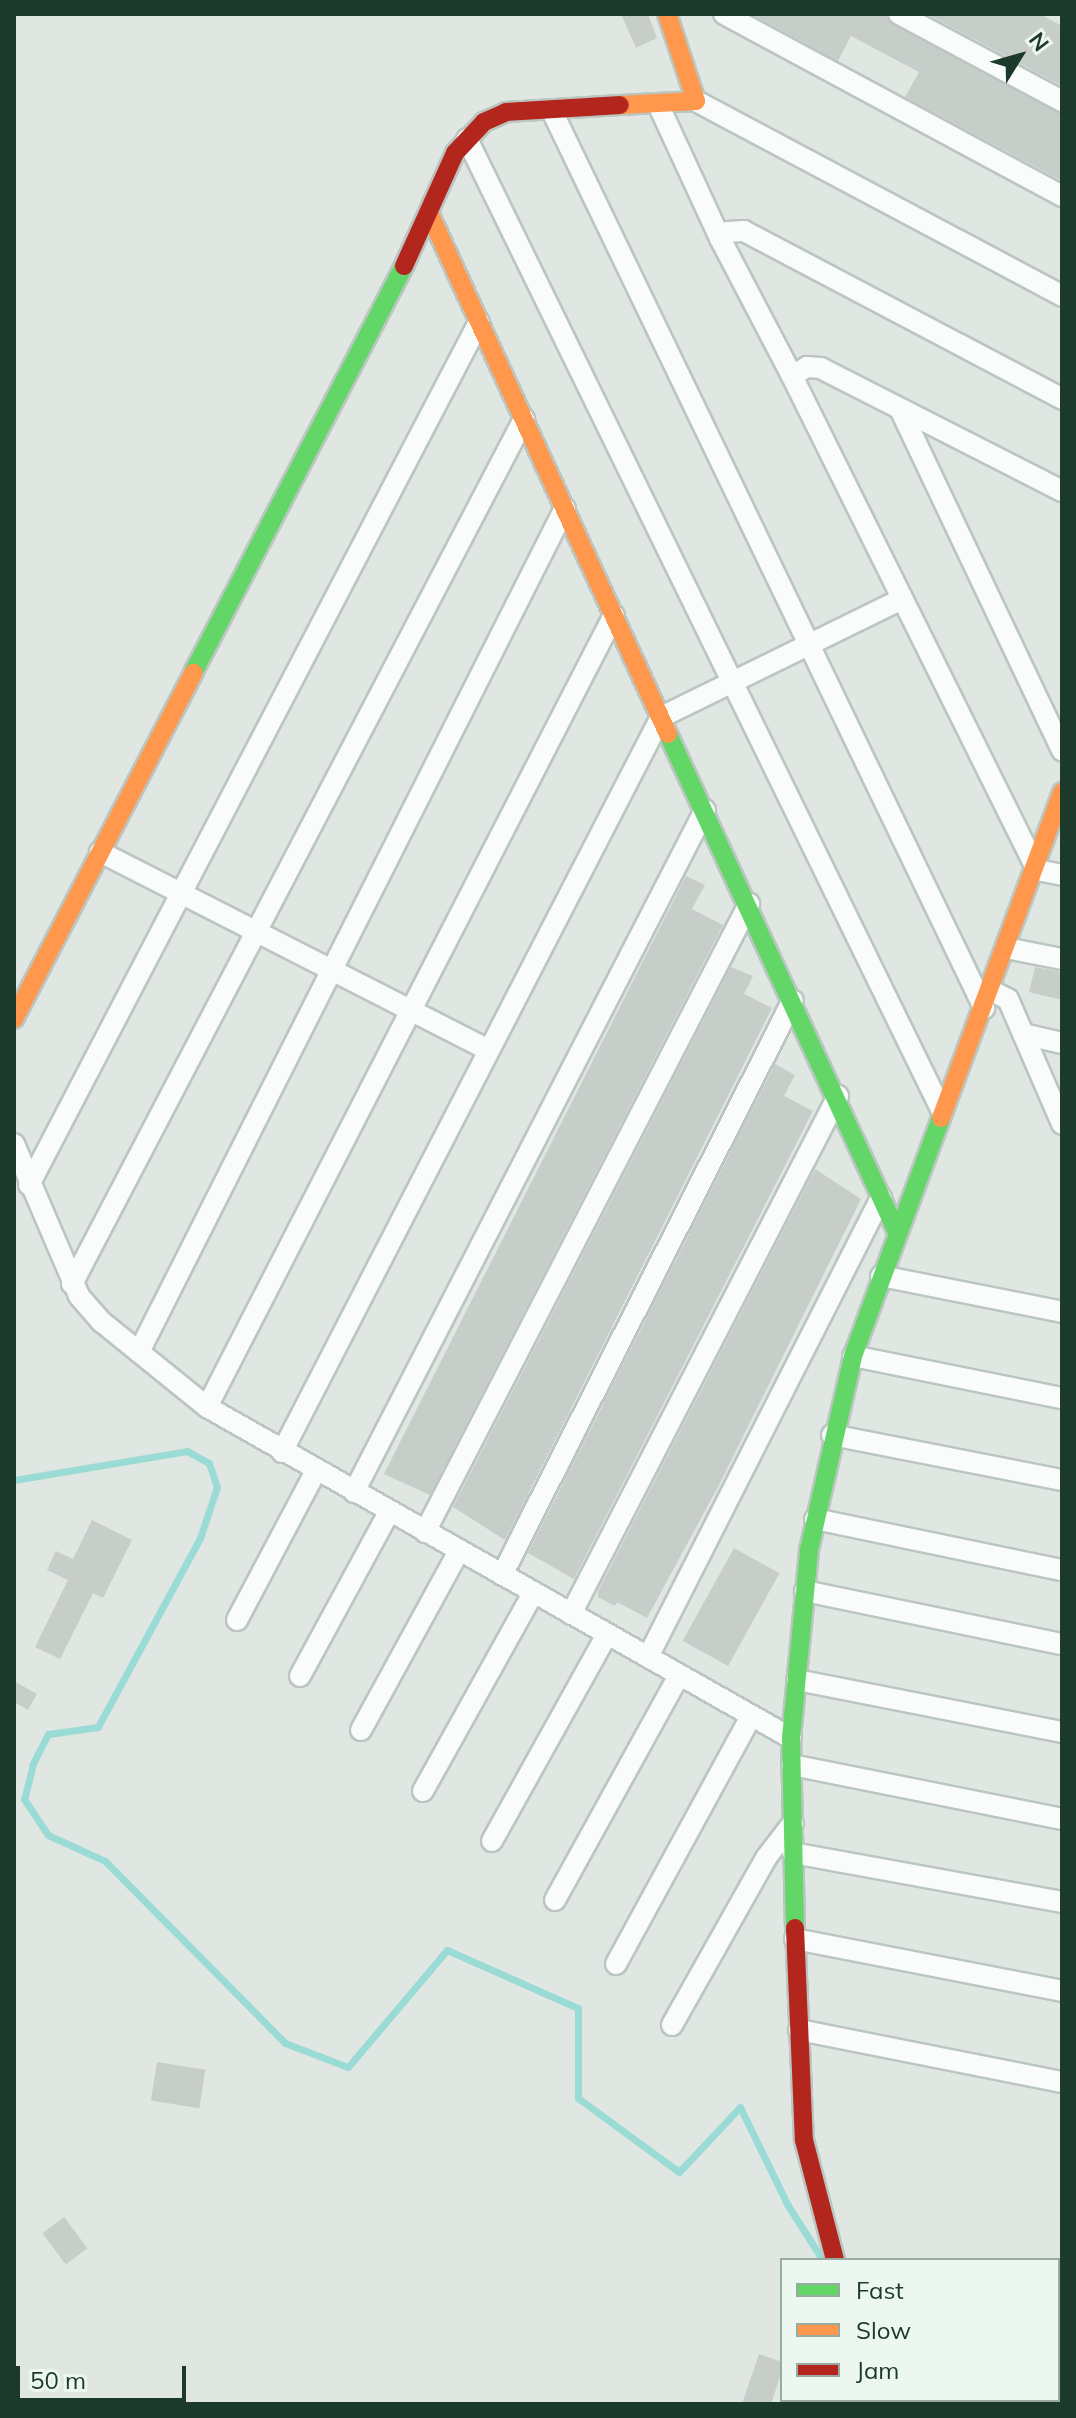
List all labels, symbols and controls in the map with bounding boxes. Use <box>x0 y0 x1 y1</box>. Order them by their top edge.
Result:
north arrow <box>980 16 1060 96</box>
text: N <box>1023 26 1055 57</box>
legend <box>780 2258 1060 2402</box>
text: Fast <box>856 2275 904 2305</box>
text: Slow <box>856 2315 911 2345</box>
scale bar <box>20 2350 190 2400</box>
text: Jam <box>856 2355 899 2385</box>
text: 50 m <box>30 2365 86 2395</box>

